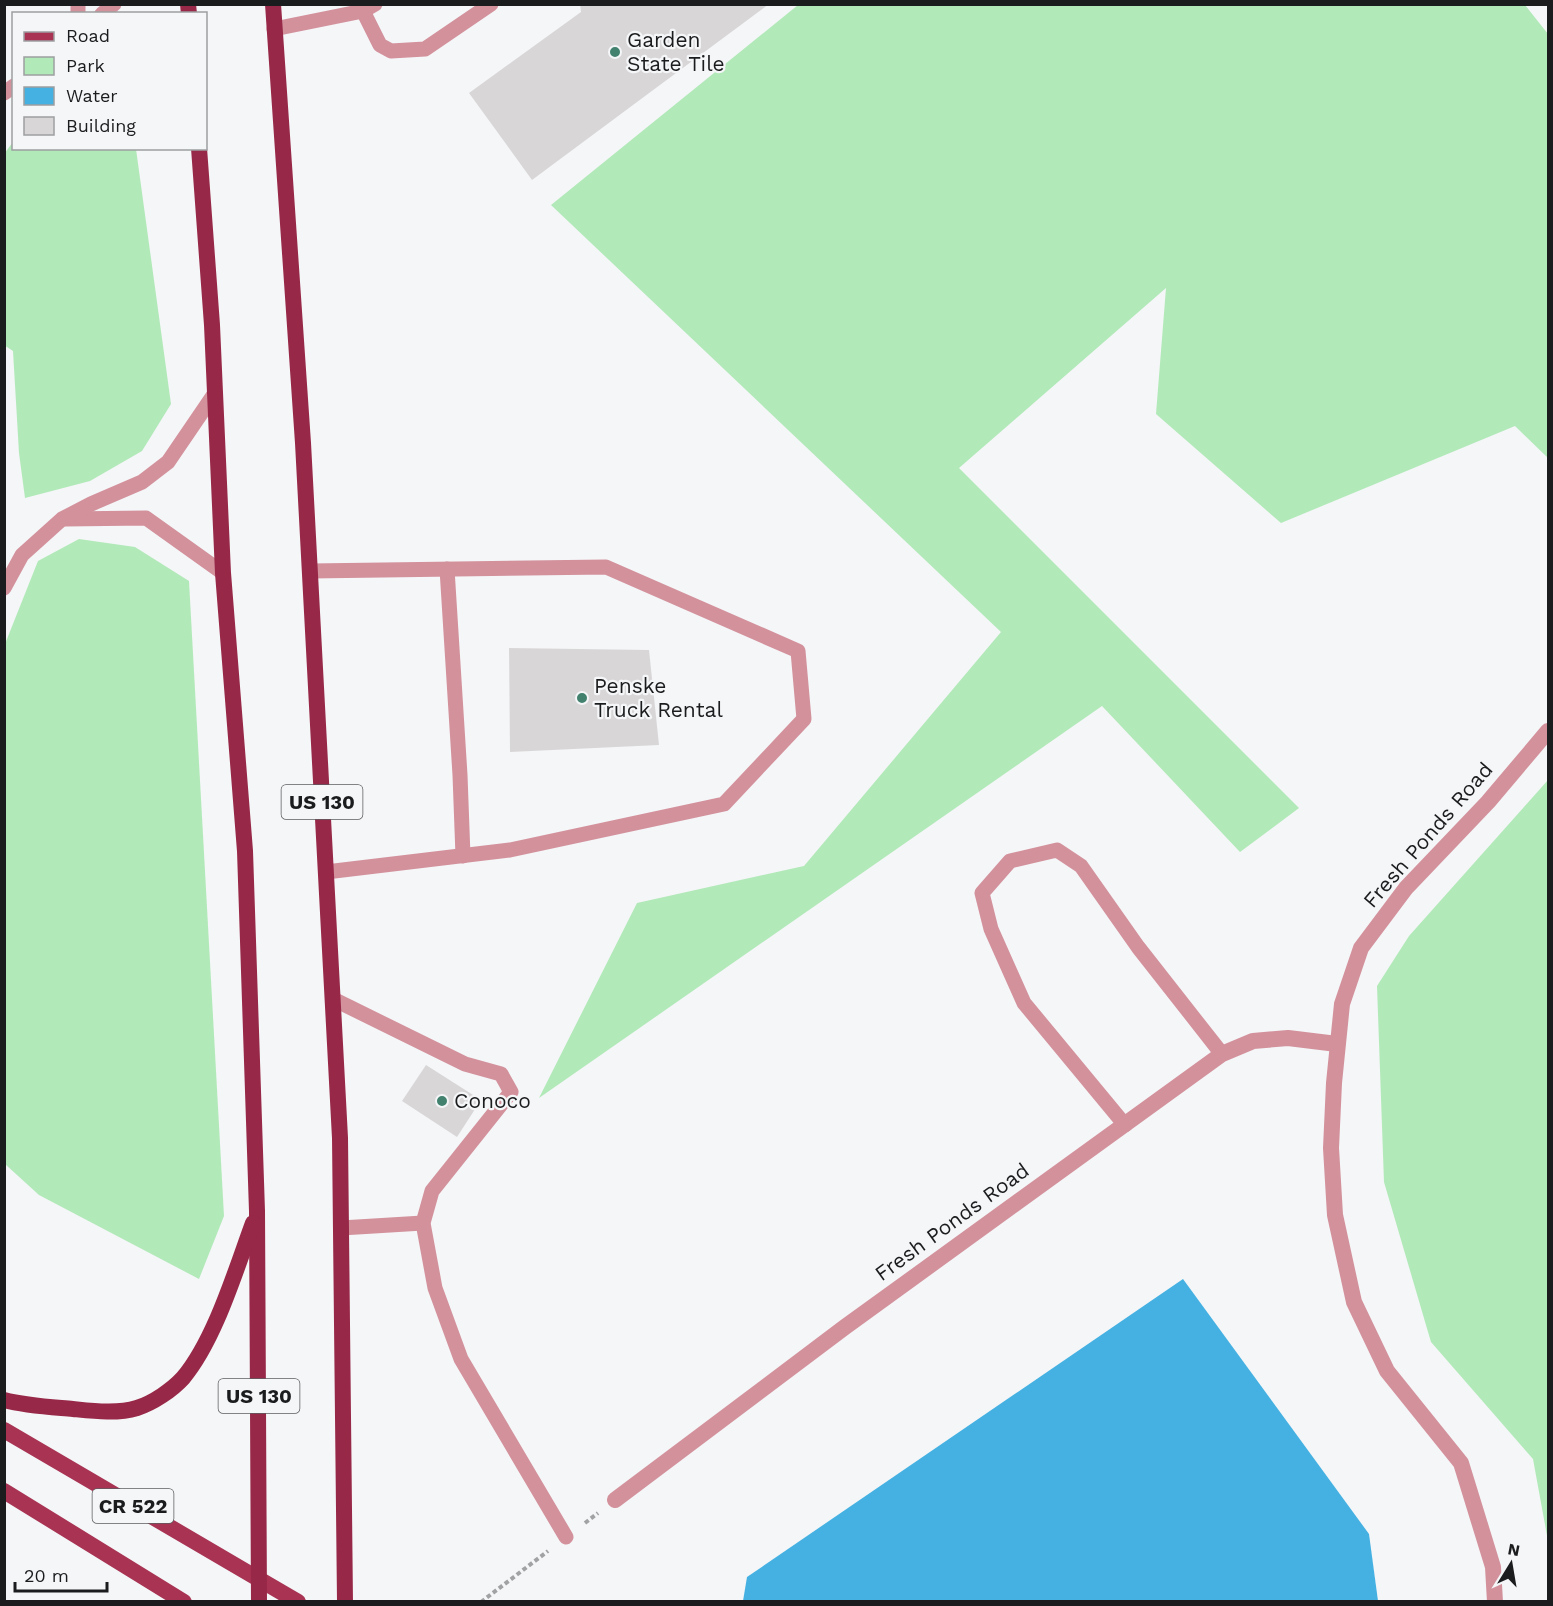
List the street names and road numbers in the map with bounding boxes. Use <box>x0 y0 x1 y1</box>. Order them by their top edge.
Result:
street label: Fresh Ponds Road <box>1358 757 1498 912</box>
road number: US 130 <box>282 785 362 819</box>
street label: Fresh Ponds Road <box>870 1157 1034 1286</box>
road number: US 130 <box>218 1379 300 1413</box>
road number: CR 522 <box>92 1489 174 1523</box>

